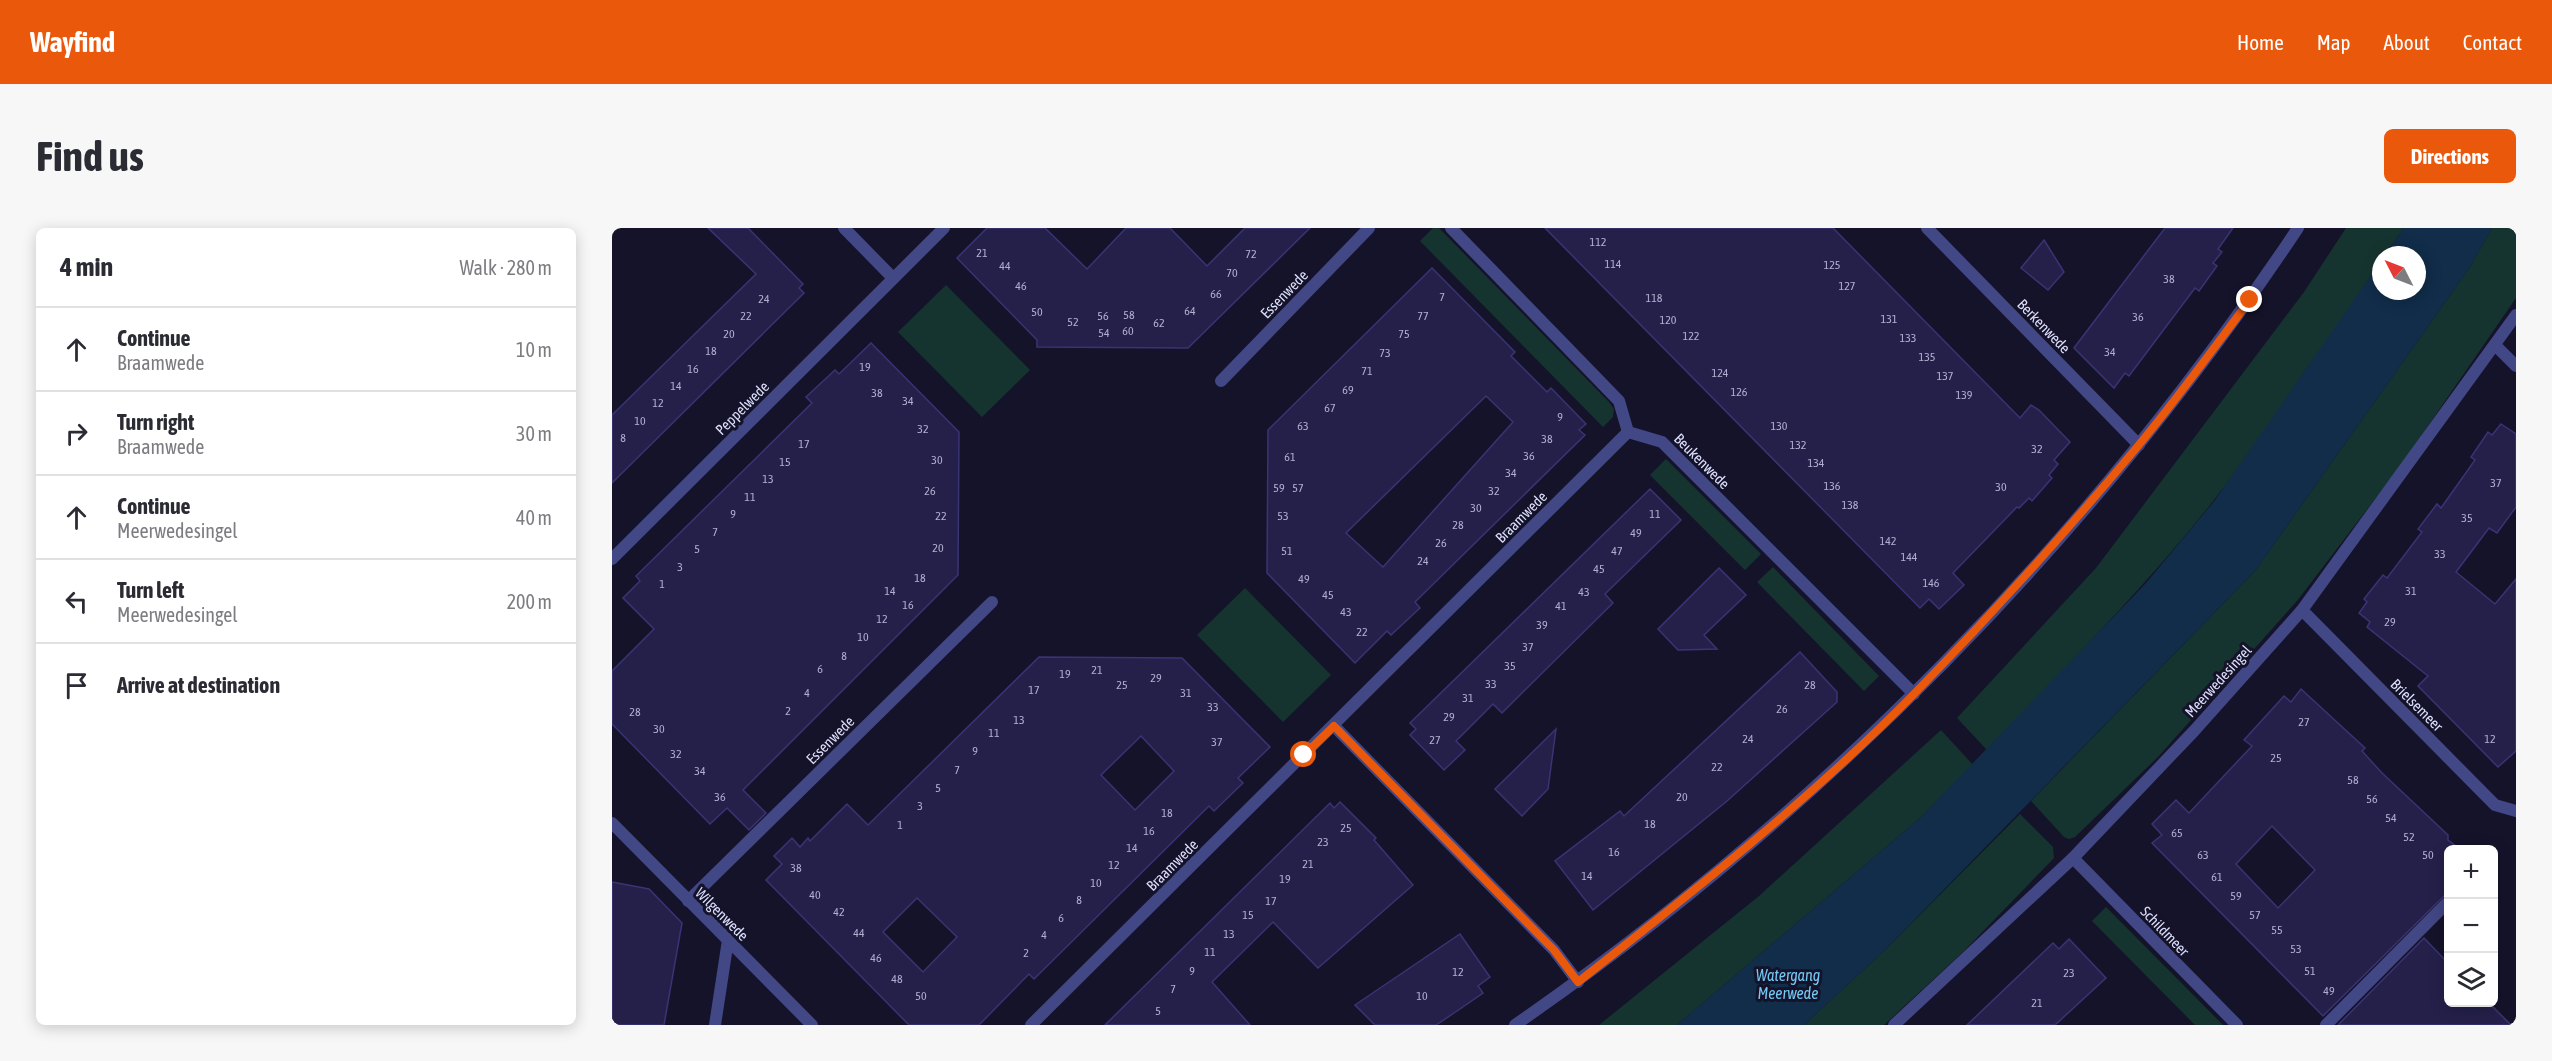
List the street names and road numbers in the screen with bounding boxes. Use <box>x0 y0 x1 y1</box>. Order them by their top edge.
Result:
street label: Essenwede <box>1257 266 1311 322</box>
street label: Berkenwede <box>2014 296 2074 357</box>
street label: Peppelwede <box>712 378 772 438</box>
street label: Beukenwede <box>1671 430 1733 492</box>
street label: Braamwede <box>1492 488 1550 546</box>
street label: Meerwedesingel <box>2181 642 2255 720</box>
street label: Brielsemeer <box>2387 675 2447 735</box>
street label: Essenwede <box>803 712 858 767</box>
street label: Braamwede <box>1143 836 1201 894</box>
street label: Wilgenwede <box>692 884 752 944</box>
street label: Schildmeer <box>2137 903 2193 960</box>

